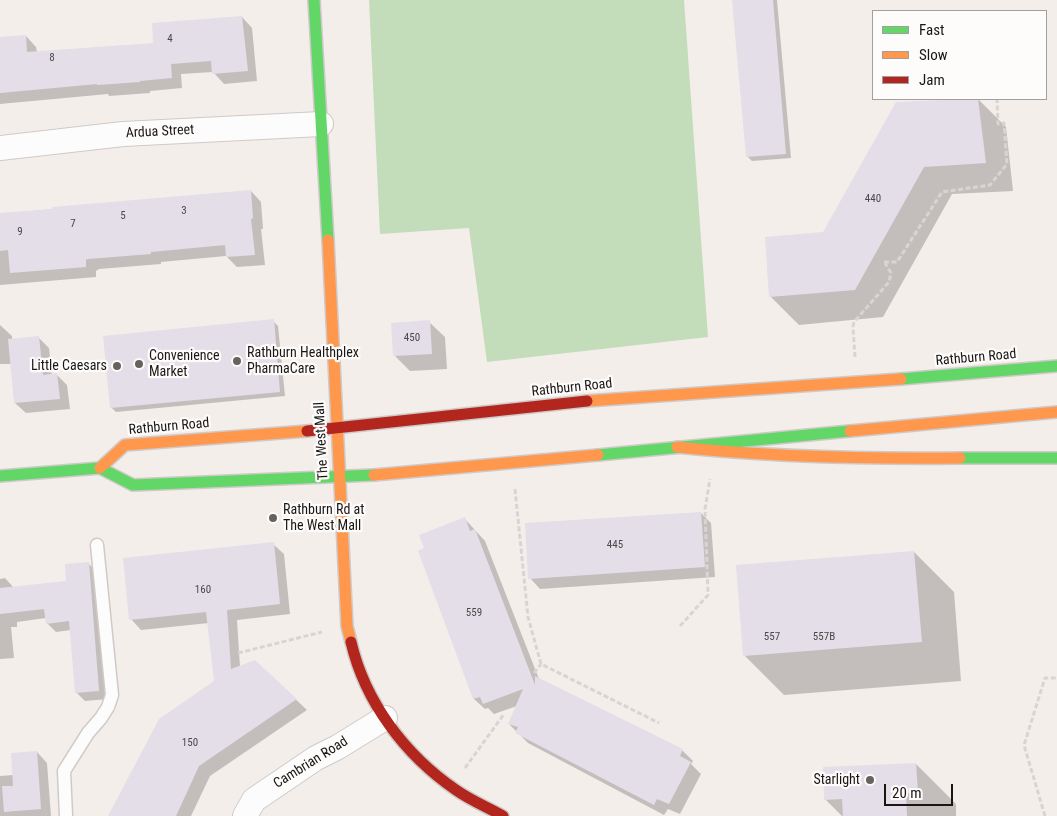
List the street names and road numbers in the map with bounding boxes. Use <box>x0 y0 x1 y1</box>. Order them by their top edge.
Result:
street label: Ardua Street <box>125 122 195 142</box>
street label: Rathburn Road <box>935 346 1017 370</box>
street label: Rathburn Road <box>531 375 613 401</box>
street label: The West Mall <box>312 401 332 481</box>
street label: Rathburn Road <box>128 415 210 439</box>
street label: Cambrian Road <box>271 734 351 792</box>

